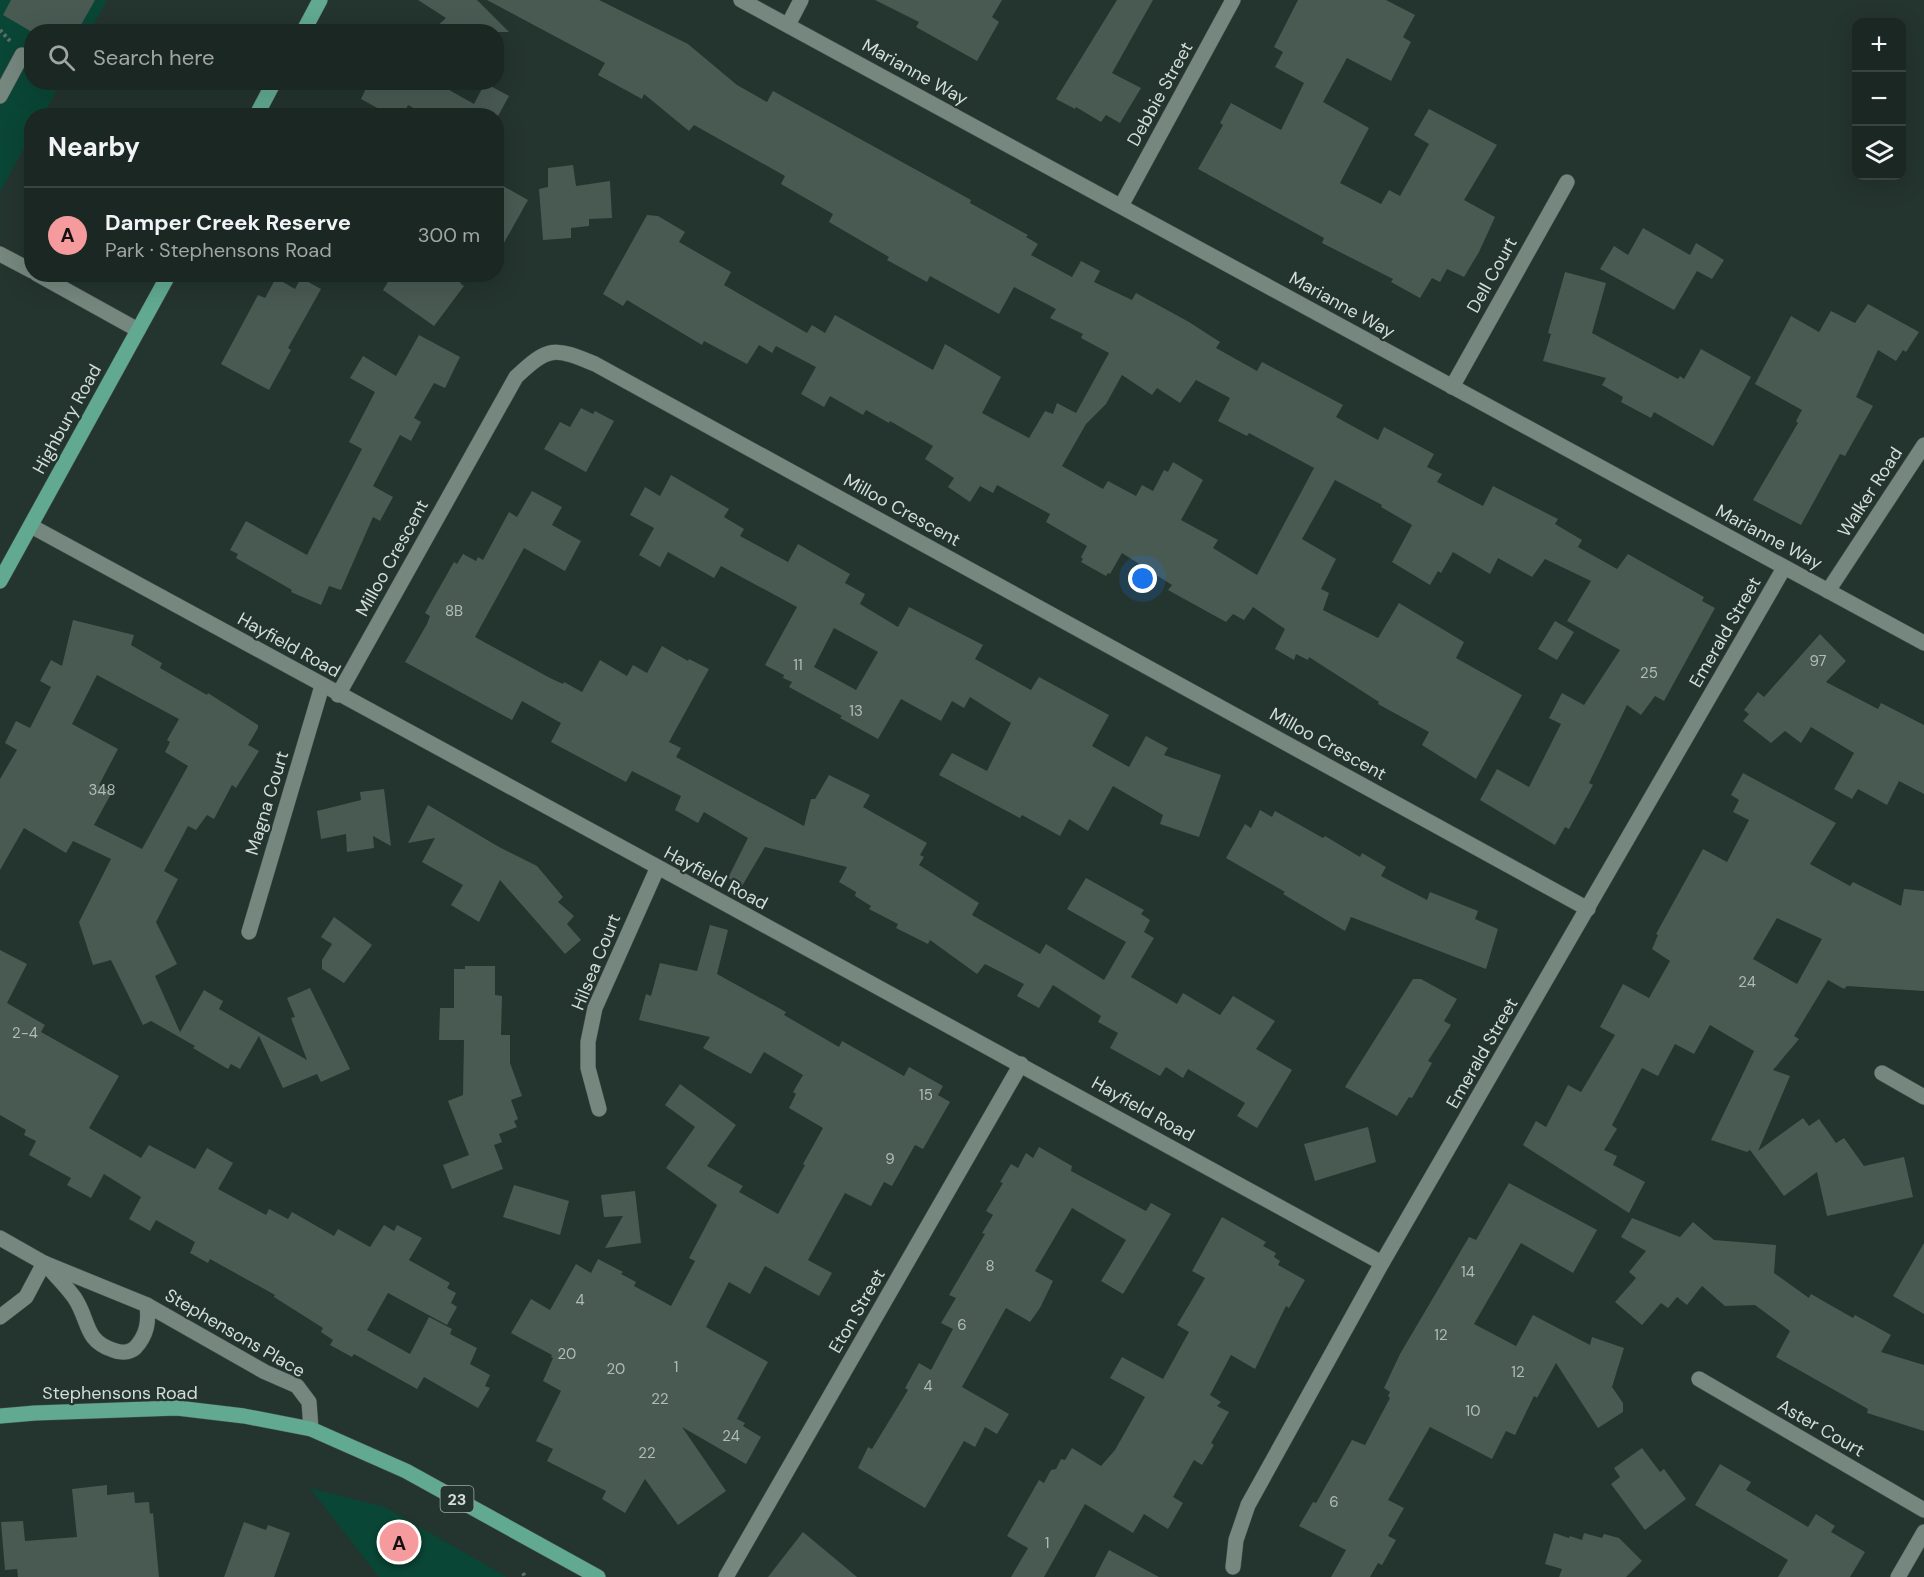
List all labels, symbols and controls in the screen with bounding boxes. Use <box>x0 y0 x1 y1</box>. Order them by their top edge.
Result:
map controls <box>1852 18 1906 180</box>
button: + <box>1852 18 1906 72</box>
search box <box>24 24 504 90</box>
street label: Marianne Way <box>858 33 972 111</box>
street label: Debbie Street <box>1122 38 1198 150</box>
icon: search <box>45 41 78 74</box>
text: Search here <box>93 43 214 72</box>
button: − <box>1852 72 1906 126</box>
button: layers <box>1852 126 1906 180</box>
text: Nearby <box>48 130 140 164</box>
text: Damper Creek Reserve <box>105 208 351 237</box>
text: A <box>60 222 75 248</box>
text: 300 m <box>418 222 480 248</box>
street label: Dell Court <box>1461 233 1523 317</box>
text: Park · Stephensons Road <box>105 237 332 263</box>
street label: Marianne Way <box>1285 266 1399 344</box>
street label: Highbury Road <box>27 360 107 478</box>
street label: Walker Road <box>1832 443 1908 541</box>
street label: Milloo Crescent <box>839 468 965 552</box>
street label: Milloo Crescent <box>350 495 434 621</box>
street label: Marianne Way <box>1712 499 1826 575</box>
your location <box>1128 564 1157 593</box>
street label: Emerald Street <box>1684 572 1766 692</box>
house number: 8B <box>445 601 463 621</box>
street label: Hayfield Road <box>233 607 345 683</box>
house number: 97 <box>1809 651 1827 671</box>
house number: 11 <box>793 655 803 675</box>
house number: 25 <box>1640 663 1658 683</box>
house number: 13 <box>849 701 863 721</box>
street label: Milloo Crescent <box>1265 702 1391 786</box>
street label: Magna Court <box>240 748 294 858</box>
house number: 348 <box>88 780 116 800</box>
street label: Hayfield Road <box>660 841 772 915</box>
street label: Hilsea Court <box>566 910 626 1014</box>
house number: 24 <box>1738 972 1756 992</box>
street label: Emerald Street <box>1441 993 1523 1113</box>
house number: 2-4 <box>12 1023 38 1043</box>
street label: Hayfield Road <box>1087 1071 1199 1147</box>
house number: 15 <box>919 1085 933 1105</box>
house number: 9 <box>885 1149 895 1169</box>
house number: 8 <box>985 1256 995 1276</box>
house number: 14 <box>1461 1262 1475 1282</box>
street label: Eton Street <box>823 1264 891 1358</box>
street label: Stephensons Place <box>160 1283 310 1383</box>
house number: 4 <box>575 1290 585 1310</box>
house number: 6 <box>957 1315 967 1335</box>
house number: 12 <box>1434 1325 1448 1345</box>
house number: 20 <box>558 1344 576 1364</box>
house number: 1 <box>674 1357 678 1377</box>
house number: 20 <box>607 1359 625 1379</box>
house number: 12 <box>1511 1362 1525 1382</box>
house number: 4 <box>923 1376 933 1396</box>
street label: Stephensons Road <box>42 1381 198 1405</box>
house number: 22 <box>651 1389 669 1409</box>
street label: Aster Court <box>1773 1393 1869 1463</box>
house number: 10 <box>1466 1401 1480 1421</box>
house number: 24 <box>722 1426 740 1446</box>
house number: 22 <box>638 1443 656 1463</box>
road number: 23 <box>440 1486 474 1512</box>
house number: 6 <box>1329 1492 1339 1512</box>
pin: A <box>380 1520 418 1564</box>
house number: 1 <box>1045 1533 1049 1553</box>

